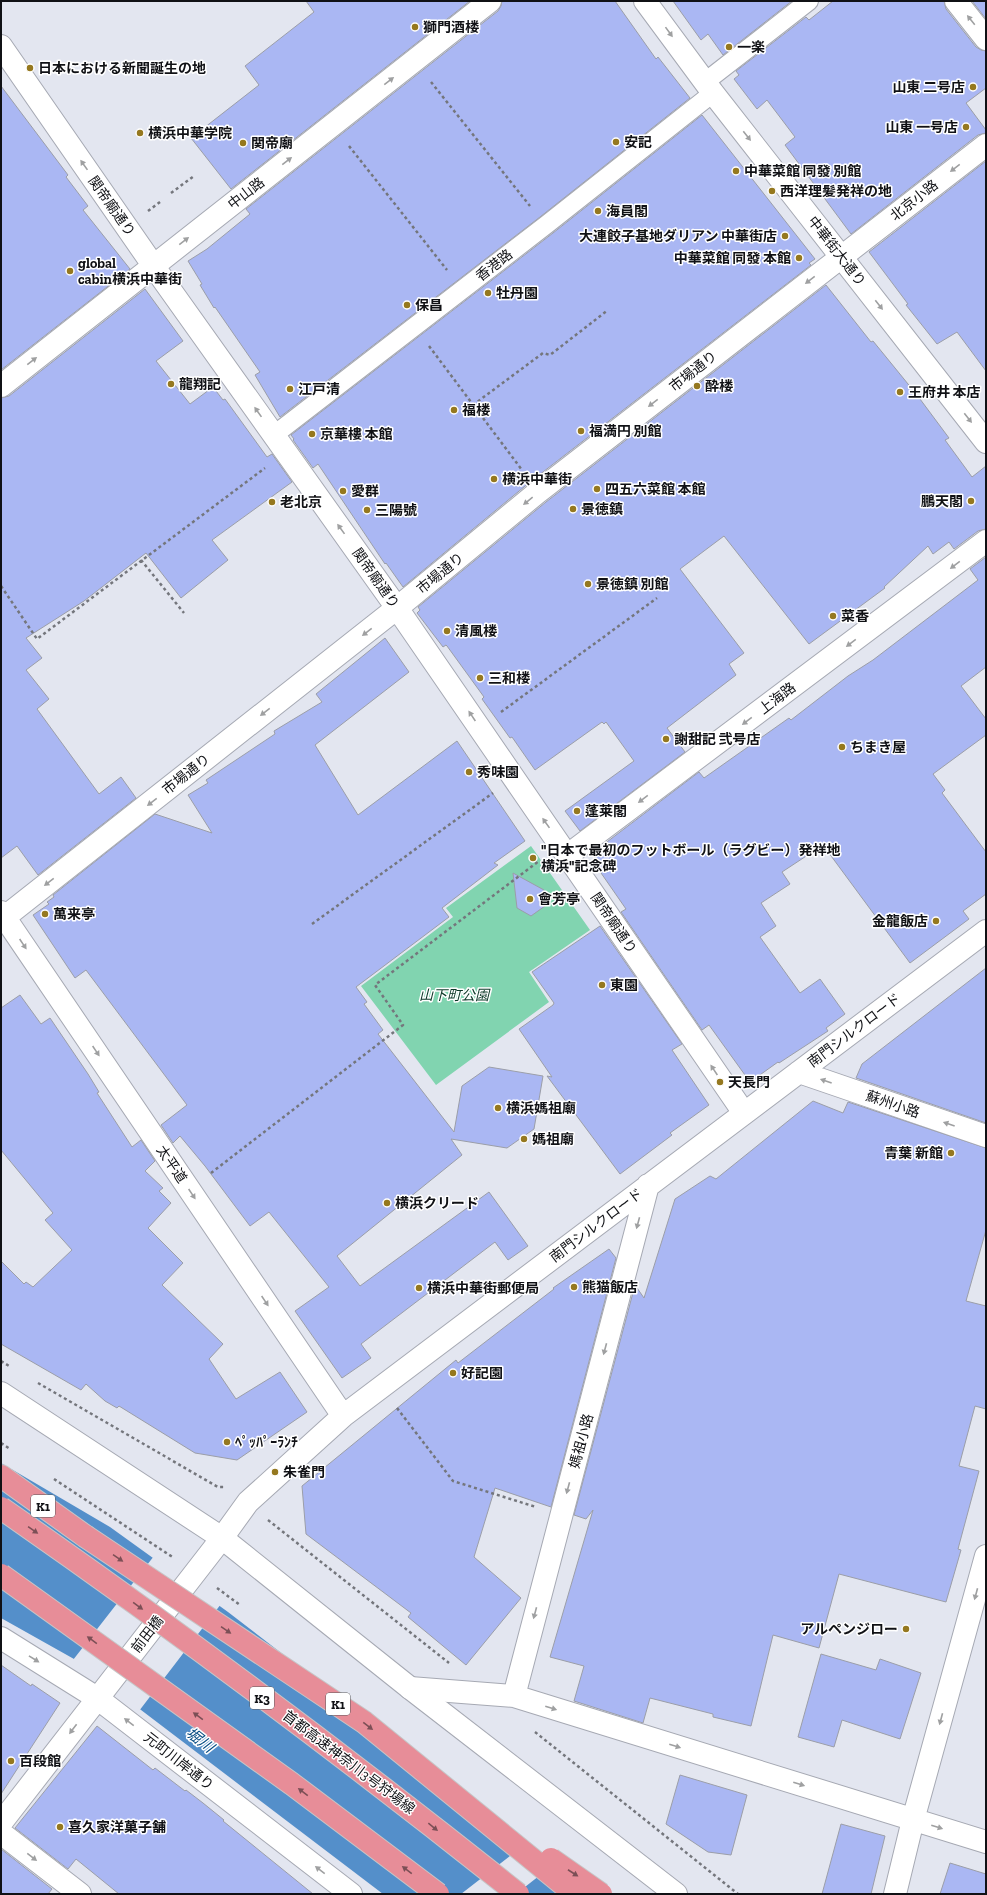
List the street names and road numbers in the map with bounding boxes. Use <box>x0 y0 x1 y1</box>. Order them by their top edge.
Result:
street label: 関帝廟通り <box>85 173 139 240</box>
street label: 中山路 <box>225 174 268 213</box>
street label: 北京小路 <box>887 176 942 224</box>
street label: 中華街大通り <box>804 213 869 290</box>
street label: 香港路 <box>473 246 516 285</box>
street label: 市場通り <box>666 347 721 395</box>
street label: 関帝廟通り <box>349 545 403 612</box>
street label: 市場通り <box>413 549 467 598</box>
street label: 上海路 <box>755 679 799 718</box>
street label: 市場通り <box>159 750 214 798</box>
street label: 関帝廟通り <box>587 890 640 957</box>
street label: 南門シルクロード <box>804 990 904 1071</box>
street label: 蘇州小路 <box>864 1087 922 1122</box>
street label: 太平道 <box>153 1142 190 1186</box>
street label: 南門シルクロード <box>546 1185 646 1266</box>
street label: 媽祖小路 <box>566 1412 597 1470</box>
road number: K1 <box>31 1495 55 1517</box>
street label: 前田橋 <box>128 1613 167 1656</box>
road number: K3 <box>250 1687 274 1709</box>
road number: K1 <box>326 1693 350 1715</box>
street label: 首都高速神奈川3号狩場線 <box>279 1707 418 1818</box>
street label: 元町川岸通り <box>140 1729 217 1794</box>

